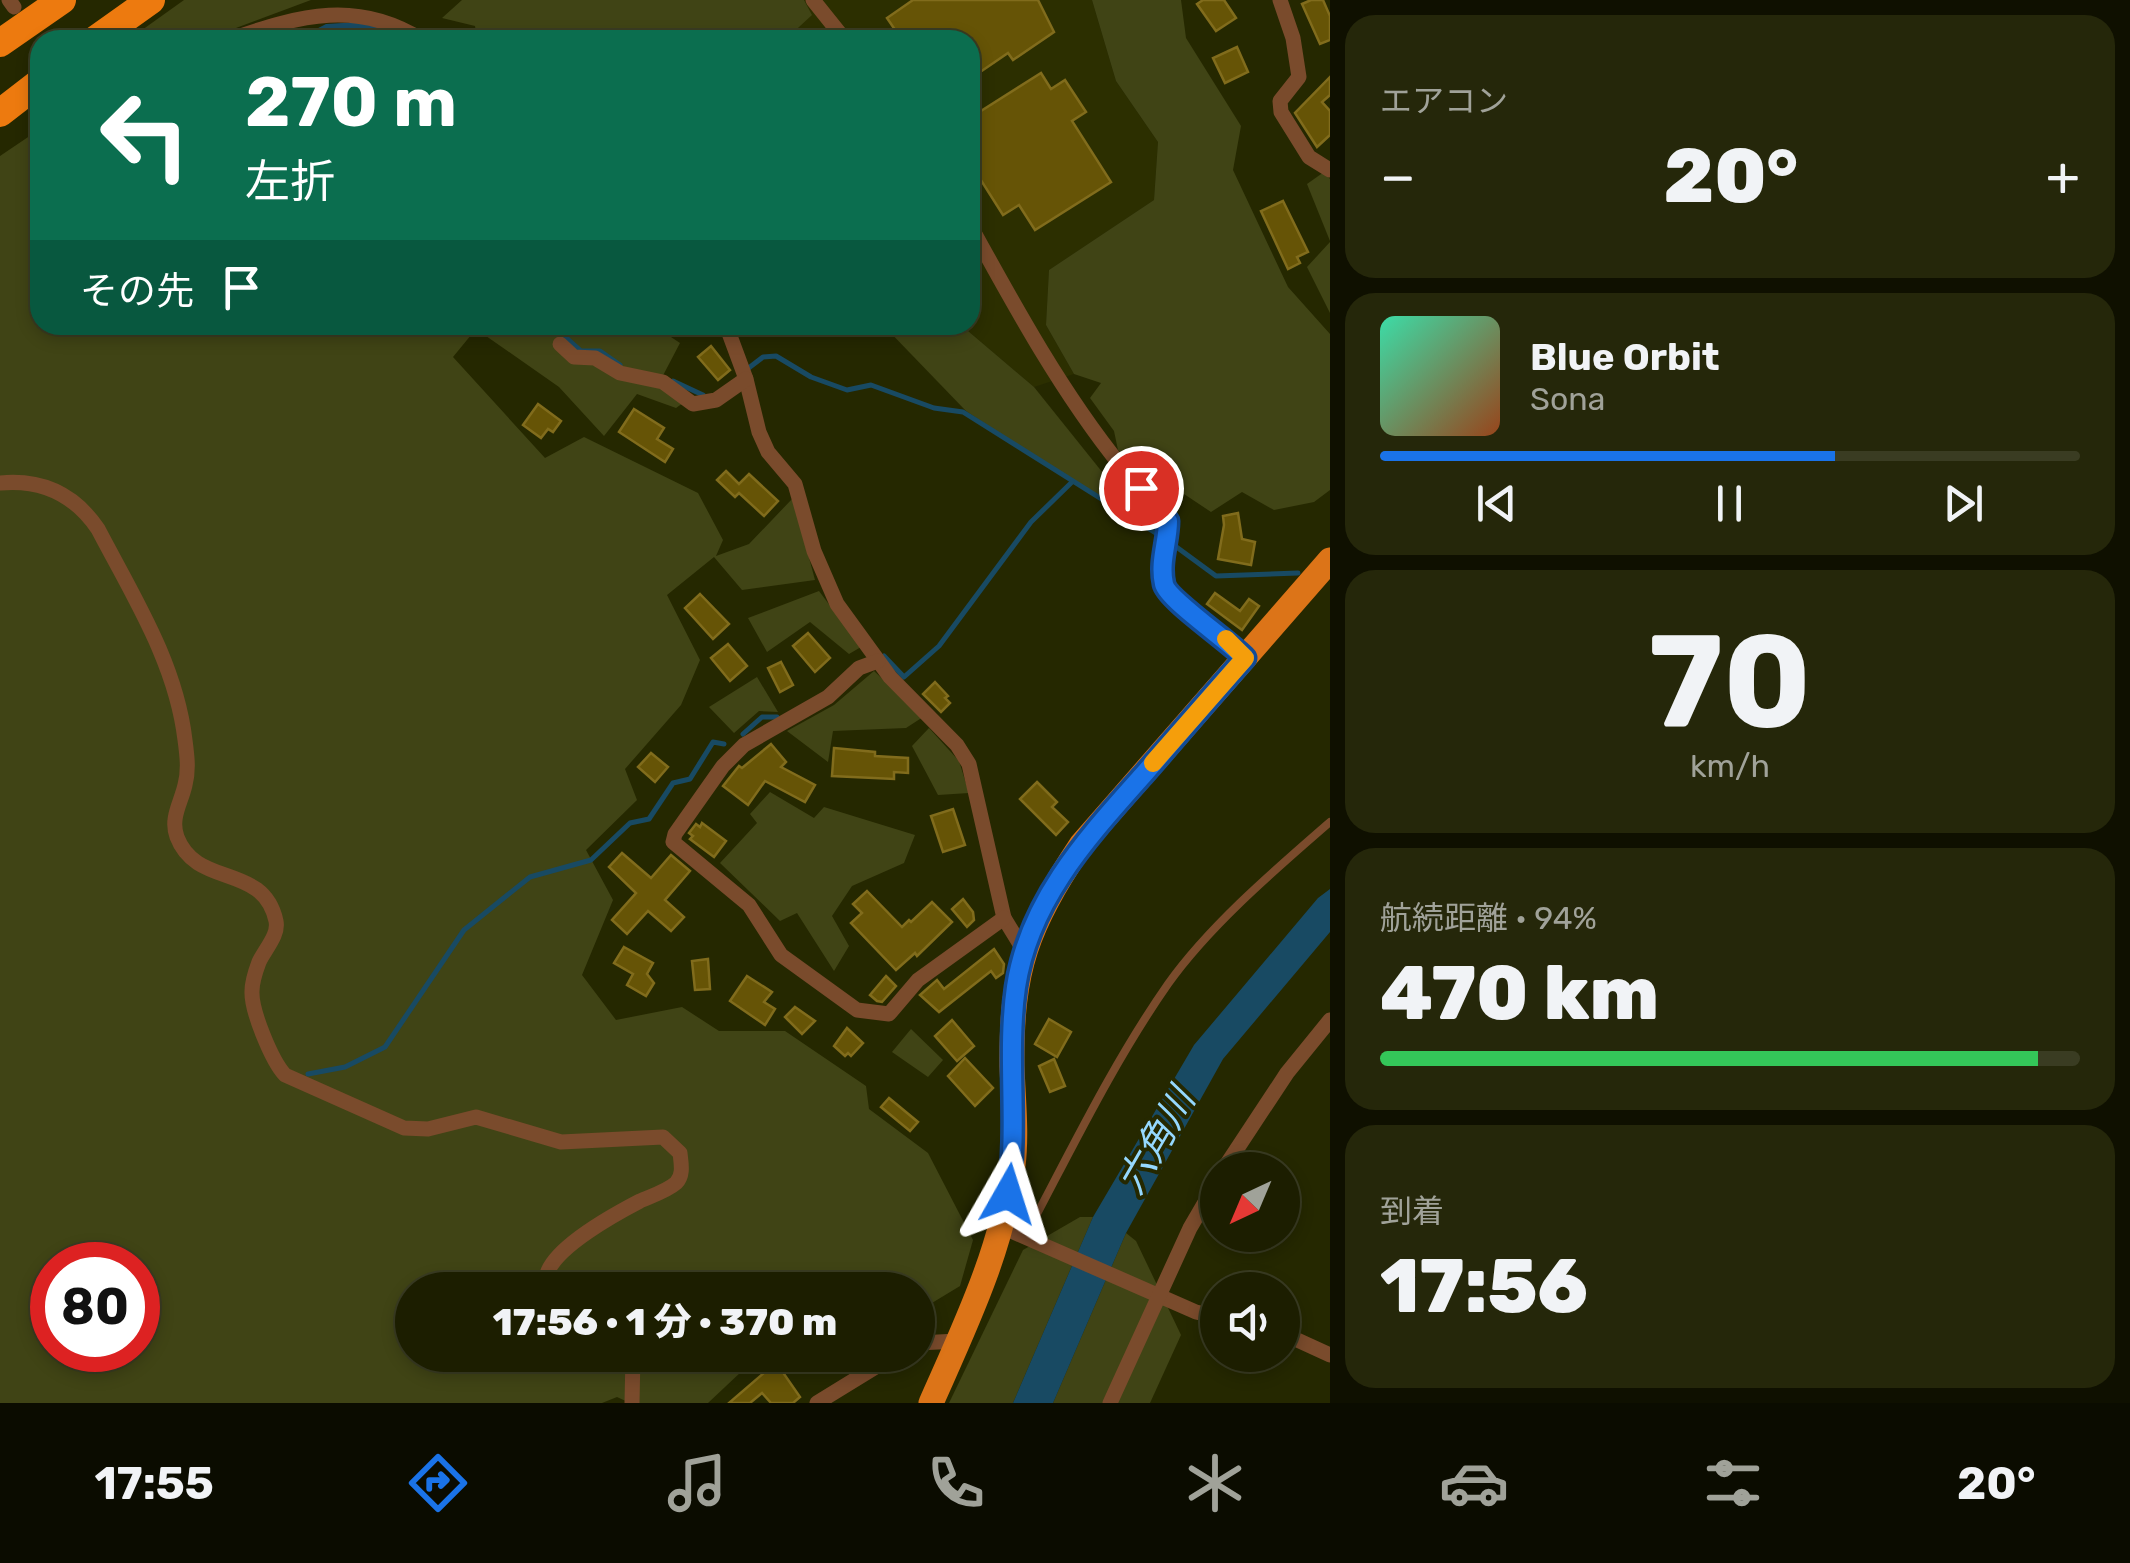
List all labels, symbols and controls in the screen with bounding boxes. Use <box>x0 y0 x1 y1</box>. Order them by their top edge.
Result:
text: 270 m <box>245 61 457 144</box>
icon: left <box>80 70 210 200</box>
text: エアコン <box>1380 82 1508 120</box>
text: 20° <box>1663 132 1798 221</box>
text: − <box>1380 144 1416 209</box>
text: + <box>2046 144 2080 209</box>
text: 左折 <box>245 155 335 208</box>
icon: arrive <box>214 260 269 315</box>
text: その先 <box>80 268 194 314</box>
text: Blue Orbit <box>1530 334 1720 380</box>
text: Sona <box>1530 380 1605 418</box>
pin <box>1099 446 1184 531</box>
icon: arrive <box>1114 461 1169 516</box>
icon: previous <box>1469 476 1524 531</box>
icon: pause <box>1702 476 1757 531</box>
icon: next <box>1936 476 1991 531</box>
text: 70 <box>1649 604 1811 759</box>
text: km/h <box>1690 747 1770 785</box>
text: 航続距離 · 94% <box>1380 899 1597 937</box>
text: 470 km <box>1380 949 1659 1038</box>
water label: 六角川 <box>1108 1077 1206 1202</box>
position arrow <box>956 1142 1060 1246</box>
north arrow <box>1200 1152 1300 1252</box>
map controls <box>1200 1152 1300 1372</box>
text: 到着 <box>1380 1192 1444 1230</box>
speed limit sign: 80 <box>30 1242 160 1372</box>
text: 17:56 <box>1380 1242 1588 1331</box>
button: sound <box>1200 1272 1300 1372</box>
text: 17:56 · 1 分 · 370 m <box>493 1299 837 1345</box>
icon: directions <box>403 1448 473 1518</box>
icon: music <box>662 1448 732 1518</box>
icon: phone <box>921 1448 991 1518</box>
icon: climate <box>1180 1448 1250 1518</box>
icon: car <box>1439 1448 1509 1518</box>
icon: filters <box>1698 1448 1768 1518</box>
text: 17:55 <box>95 1457 214 1510</box>
text: 20° <box>1957 1457 2035 1510</box>

